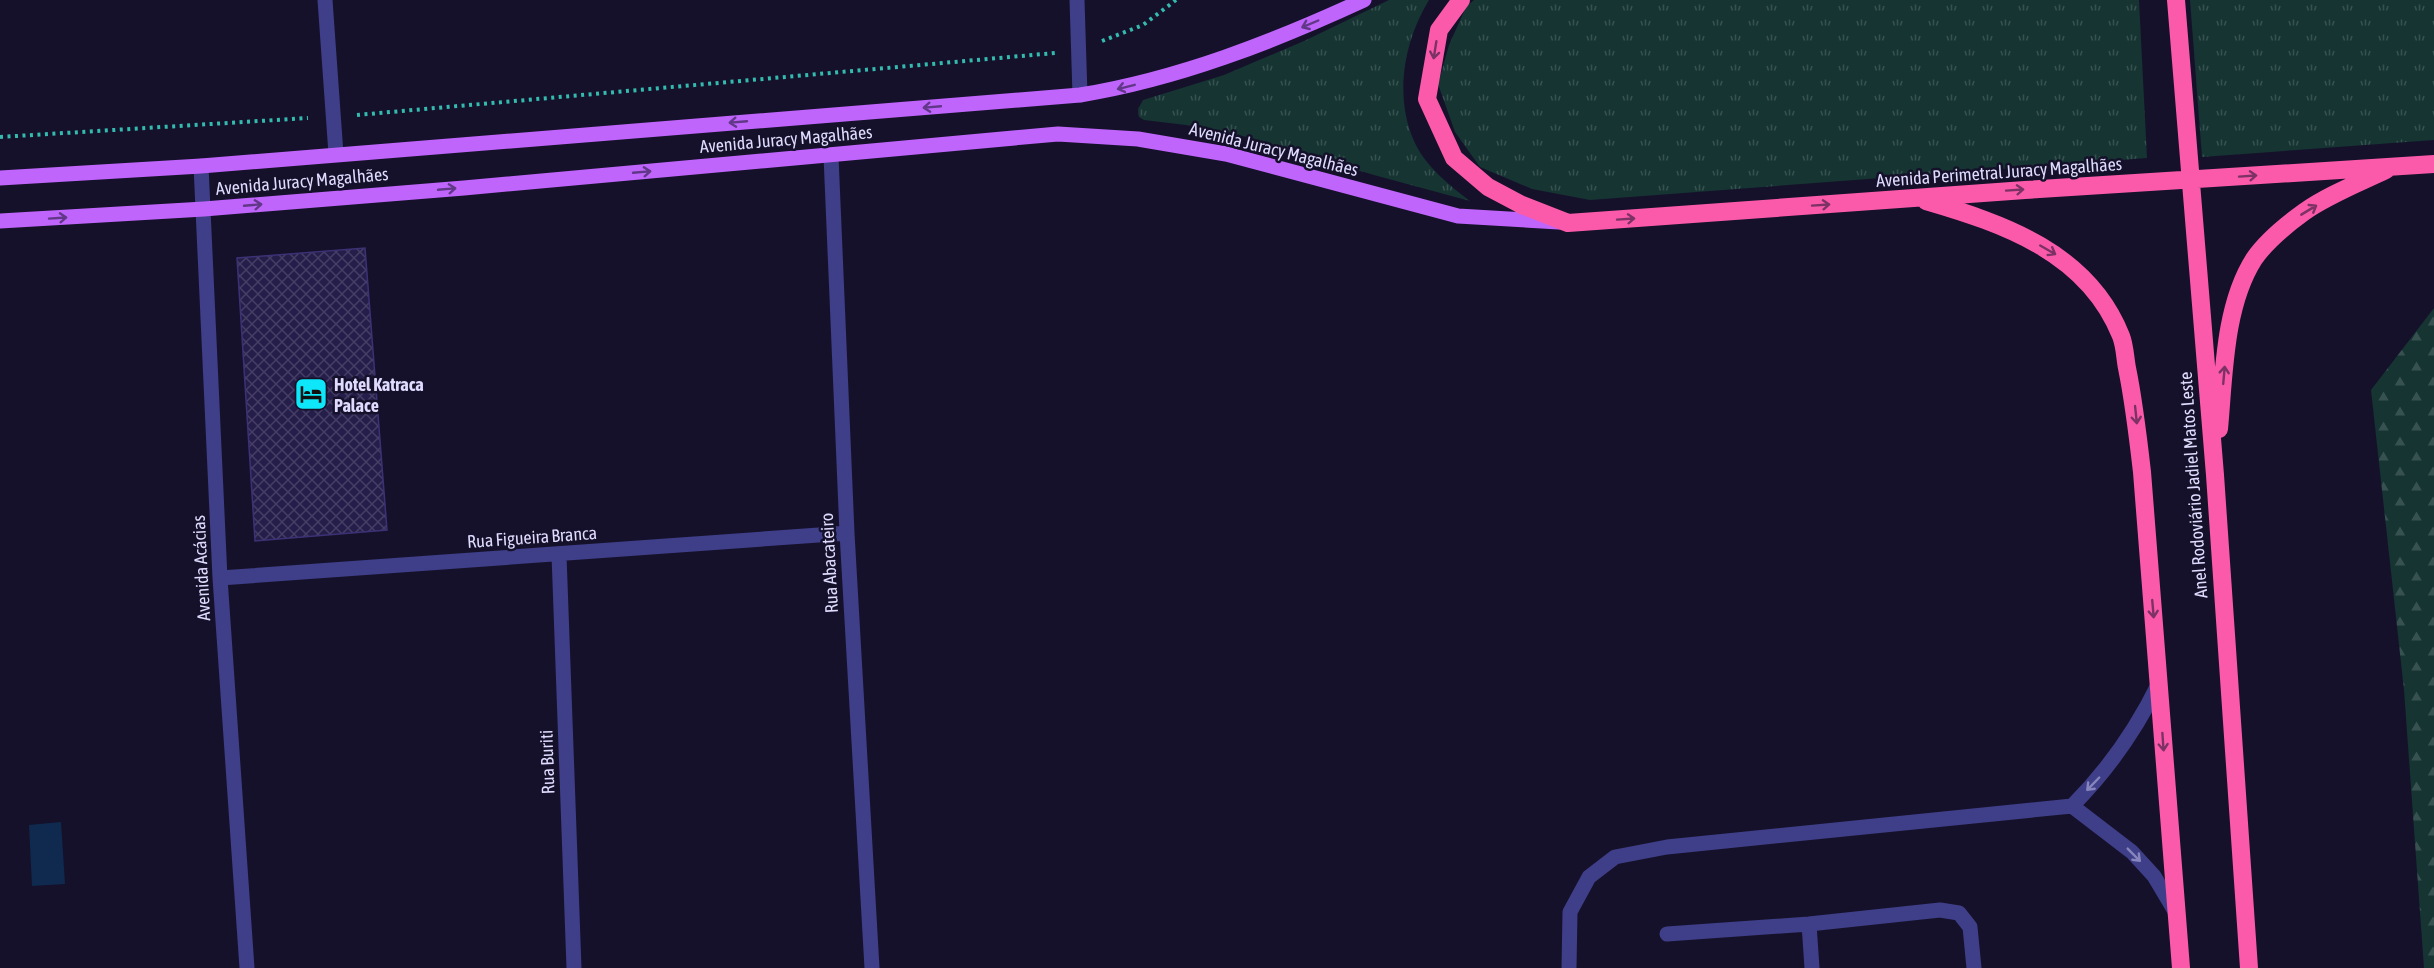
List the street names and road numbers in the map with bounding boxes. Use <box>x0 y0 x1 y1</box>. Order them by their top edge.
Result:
street label: Avenida Juracy Magalhães <box>1187 118 1361 180</box>
street label: Avenida Juracy Magalhães <box>699 121 873 157</box>
street label: Avenida Perimetral Juracy Magalhães <box>1875 153 2123 191</box>
street label: Avenida Juracy Magalhães <box>215 163 389 199</box>
street label: Anel Rodoviário Jadiel Matos Leste <box>2175 371 2211 599</box>
street label: Rua Abacateiro <box>816 512 842 614</box>
street label: Avenida Acácias <box>188 515 214 621</box>
street label: Rua Figueira Branca <box>466 522 598 552</box>
street label: Rua Buriti <box>535 729 559 795</box>

